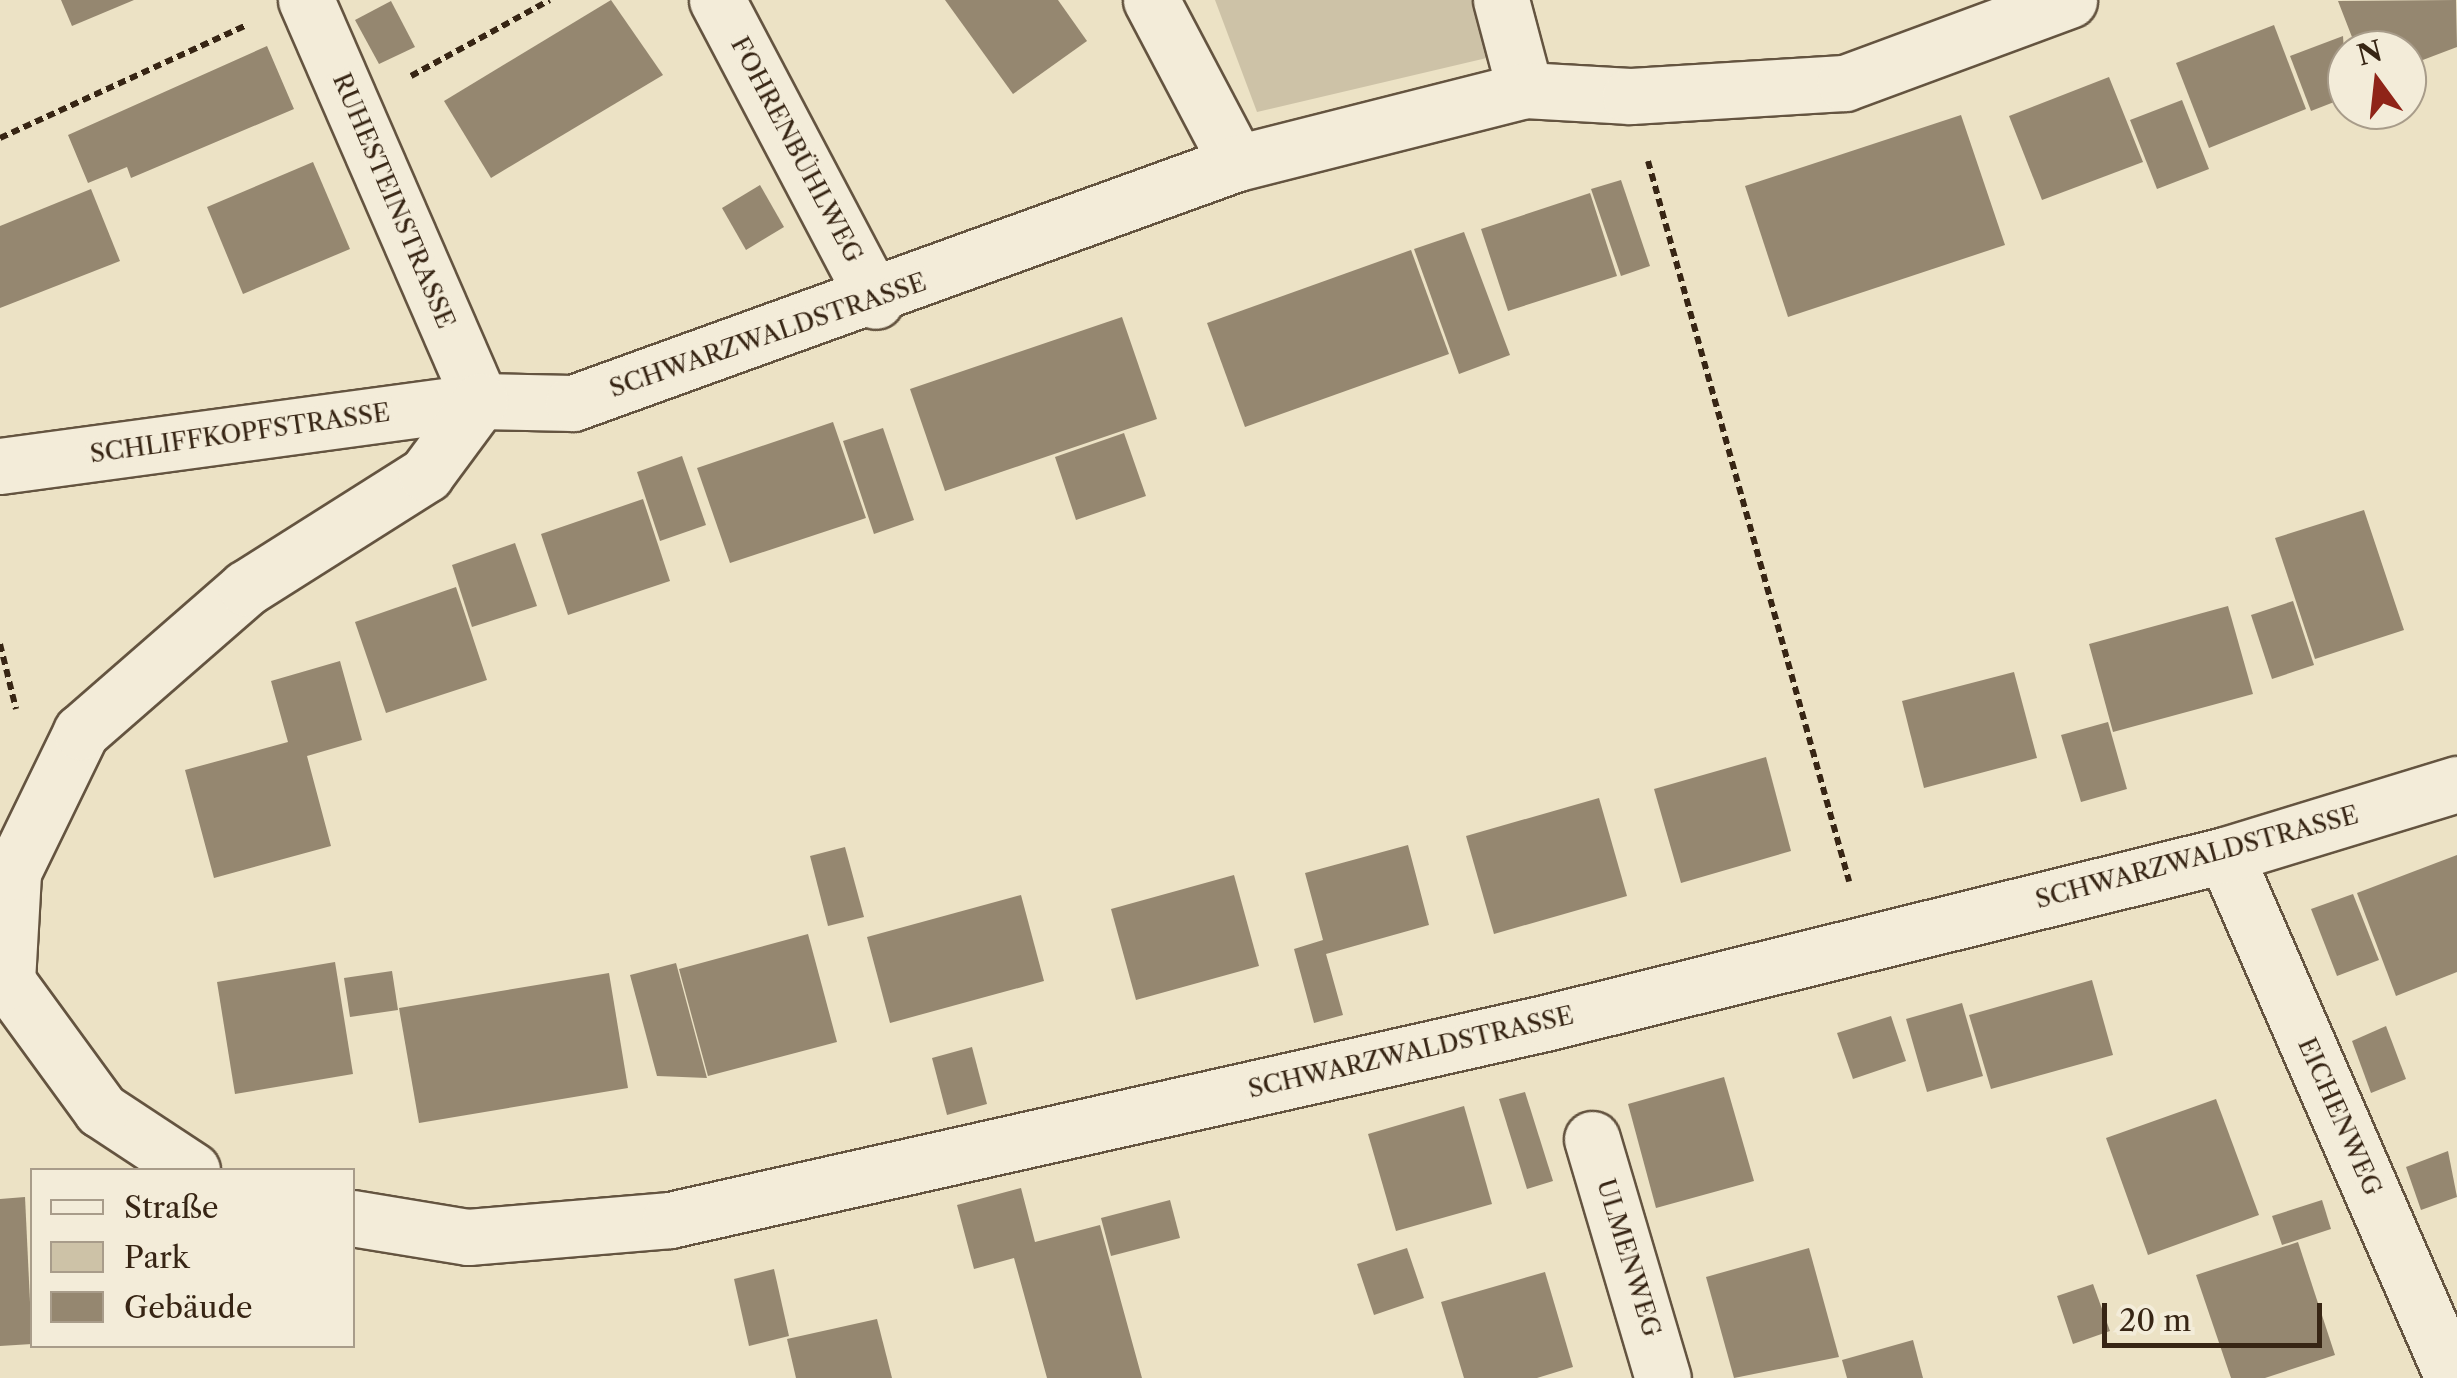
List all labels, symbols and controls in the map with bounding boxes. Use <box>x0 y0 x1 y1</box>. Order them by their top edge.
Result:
north arrow <box>2327 30 2427 130</box>
street label: FOHRENBÜHLWEG <box>724 32 868 268</box>
text: N <box>2354 33 2386 73</box>
street label: RUHESTEINSTRASSE <box>326 69 460 333</box>
street label: SCHWARZWALDSTRASSE <box>606 268 930 404</box>
street label: SCHLIFFKOPFSTRASSE <box>88 398 392 470</box>
street label: SCHWARZWALDSTRASSE <box>2032 800 2362 916</box>
street label: SCHWARZWALDSTRASSE <box>1245 1001 1577 1105</box>
street label: EICHENWEG <box>2291 1033 2387 1201</box>
legend <box>30 1168 355 1348</box>
street label: ULMENWEG <box>1590 1175 1666 1341</box>
text: Straße <box>124 1189 219 1226</box>
text: Park <box>124 1239 189 1276</box>
scale bar <box>2107 1283 2327 1345</box>
text: Gebäude <box>124 1289 252 1326</box>
text: 20 m <box>2119 1302 2191 1339</box>

